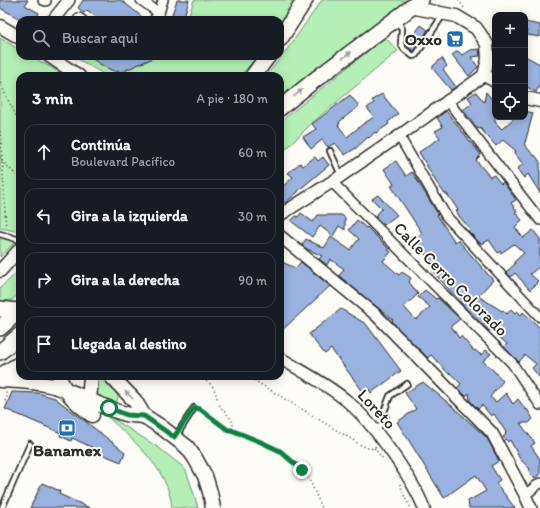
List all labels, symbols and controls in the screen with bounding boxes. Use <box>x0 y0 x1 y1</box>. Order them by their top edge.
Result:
map controls <box>492 12 528 120</box>
button: + <box>492 12 528 48</box>
search box <box>16 16 284 60</box>
icon: search <box>30 27 52 49</box>
text: Buscar aquí <box>62 29 138 47</box>
place label: Oxxo <box>405 29 442 49</box>
supermarket icon: Oxxo <box>445 29 465 49</box>
button: − <box>492 48 528 84</box>
one-way arrow <box>342 51 353 59</box>
button: locate <box>492 84 528 120</box>
text: 3 min <box>32 88 73 108</box>
one-way arrow <box>293 89 304 98</box>
text: A pie · 180 m <box>196 91 268 106</box>
text: Continúa <box>71 136 131 154</box>
icon: ahead <box>33 141 55 163</box>
text: 60 m <box>238 145 267 160</box>
text: Boulevard Pacífico <box>71 154 175 169</box>
icon: left <box>33 205 55 227</box>
text: Gira a la izquierda <box>71 207 188 225</box>
text: 30 m <box>238 209 267 224</box>
street label: Calle Cerro Colorado <box>390 218 512 340</box>
icon: right <box>33 269 55 291</box>
text: Gira a la derecha <box>71 271 180 289</box>
text: 90 m <box>238 273 267 288</box>
icon: arrive <box>33 333 55 355</box>
text: Llegada al destino <box>71 335 187 353</box>
street label: Loreto <box>354 385 400 433</box>
one-way arrow <box>124 390 134 400</box>
route start <box>100 399 118 417</box>
bank icon: Banamex <box>57 418 77 438</box>
place label: Banamex <box>33 440 102 460</box>
route end <box>293 461 311 479</box>

